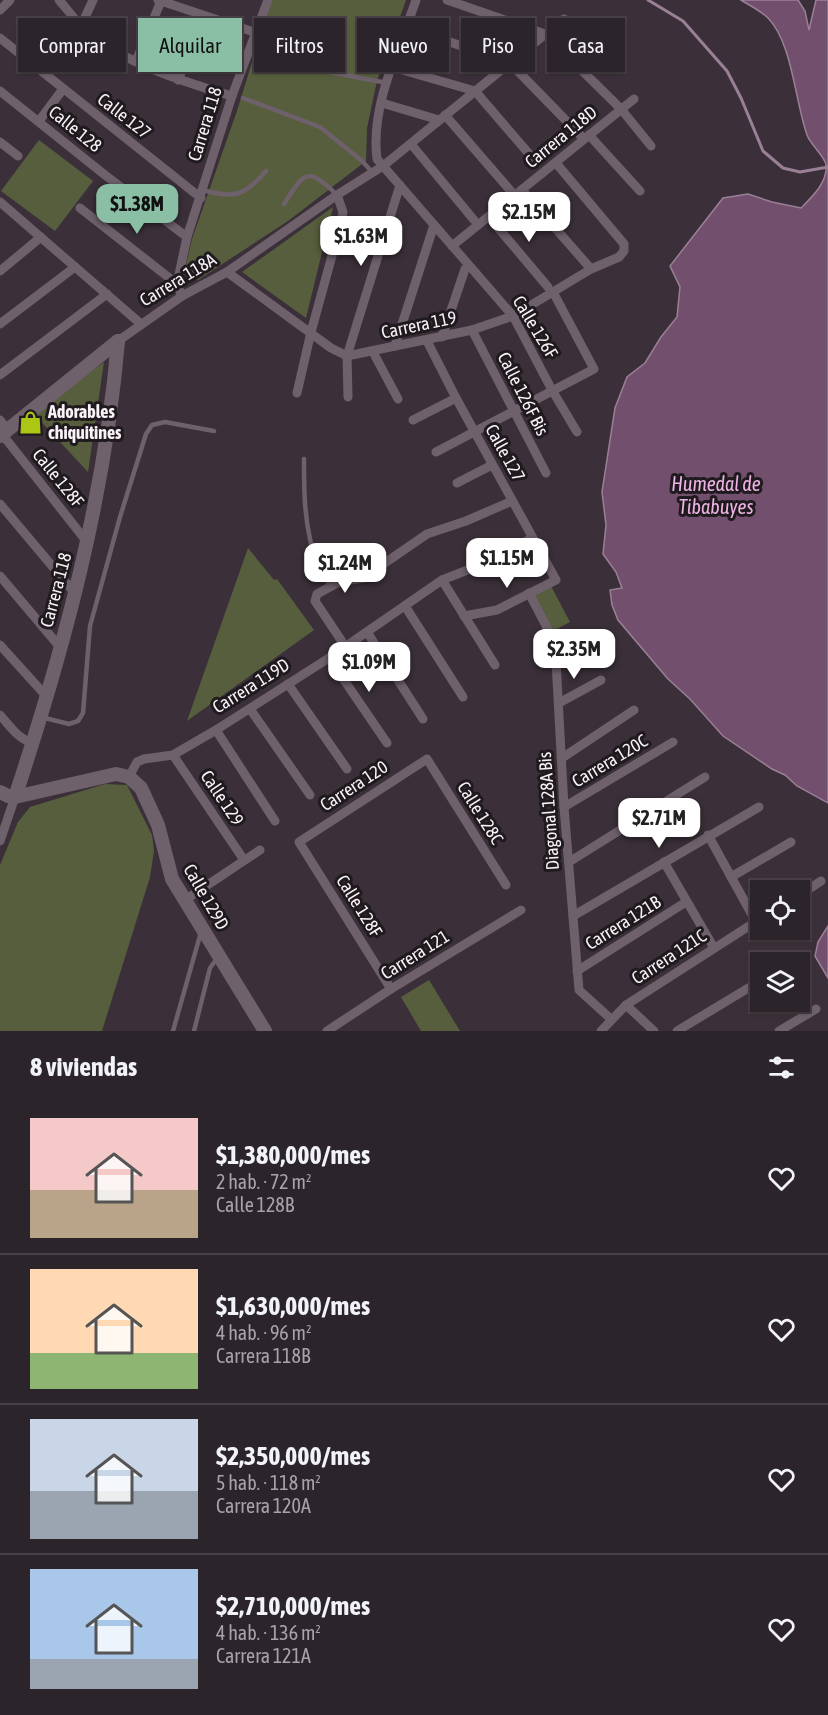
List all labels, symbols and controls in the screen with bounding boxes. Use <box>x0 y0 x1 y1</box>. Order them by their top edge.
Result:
chip: Comprar <box>18 18 126 72</box>
chip: Alquilar <box>138 18 242 72</box>
chip: Filtros <box>254 18 345 72</box>
chip: Nuevo <box>357 18 449 72</box>
chip: Piso <box>461 18 535 72</box>
chip: Casa <box>547 18 625 72</box>
street label: Carrera 118 <box>183 84 226 163</box>
street label: Calle 127 <box>93 88 155 143</box>
street label: Calle 128 <box>45 101 106 156</box>
street label: Carrera 118D <box>520 101 601 172</box>
pin: $1.38M <box>88 184 186 235</box>
text: $1.38M <box>110 192 164 215</box>
pin: $2.15M <box>480 192 578 243</box>
text: $2.15M <box>502 200 556 223</box>
pin: $1.63M <box>312 216 410 267</box>
text: $1.63M <box>334 224 388 247</box>
street label: Carrera 118A <box>136 249 220 311</box>
street label: Calle 126F <box>509 292 563 362</box>
street label: Carrera 119 <box>379 306 458 343</box>
street label: Calle 126F Bis <box>494 349 553 439</box>
place label: Adorables chiquitines <box>47 401 122 443</box>
shop icon: Adorables chiquitines <box>17 409 43 435</box>
street label: Calle 127 <box>481 421 530 485</box>
street label: Calle 128F <box>28 444 89 512</box>
water label: Humedal de Tibabuyes <box>671 472 761 518</box>
pin: $1.15M <box>458 538 556 589</box>
pin: $1.24M <box>296 543 394 594</box>
text: $1.15M <box>480 546 534 569</box>
street label: Carrera 118 <box>35 550 76 630</box>
text: $1.24M <box>318 551 372 574</box>
pin: $2.35M <box>525 629 623 680</box>
text: $2.35M <box>547 637 601 660</box>
pin: $1.09M <box>320 642 418 693</box>
text: $1.09M <box>342 650 396 673</box>
street label: Carrera 119D <box>208 654 293 717</box>
street label: Carrera 120C <box>568 730 651 791</box>
street label: Diagonal 128A Bis <box>534 751 563 871</box>
street label: Carrera 120 <box>316 756 391 815</box>
street label: Calle 129 <box>196 766 248 829</box>
street label: Calle 128C <box>453 778 508 848</box>
pin: $2.71M <box>610 798 708 849</box>
text: $2.71M <box>632 806 686 829</box>
street label: Calle 129D <box>179 860 234 933</box>
street label: Calle 128F <box>332 871 387 941</box>
map controls <box>750 880 810 1012</box>
button: locate <box>750 880 810 940</box>
street label: Carrera 121B <box>581 891 665 954</box>
street label: Carrera 121 <box>377 925 453 984</box>
street label: Carrera 121C <box>628 925 710 988</box>
button: layers <box>750 952 810 1012</box>
icon: filters <box>765 1051 798 1084</box>
text: 8 viviendas <box>30 1052 137 1082</box>
text: $1,380,000/mes <box>216 1140 370 1170</box>
icon: home <box>78 1142 150 1214</box>
icon: heart <box>765 1162 798 1195</box>
text: 2 hab. · 72 m² <box>216 1170 311 1193</box>
text: Calle 128B <box>216 1193 294 1216</box>
text: $1,630,000/mes <box>216 1291 370 1321</box>
icon: home <box>78 1293 150 1365</box>
icon: heart <box>765 1313 798 1346</box>
text: 4 hab. · 96 m² <box>216 1321 311 1344</box>
text: Carrera 118B <box>216 1344 310 1367</box>
text: $2,350,000/mes <box>216 1441 370 1471</box>
icon: home <box>78 1443 150 1515</box>
icon: heart <box>765 1463 798 1496</box>
text: 5 hab. · 118 m² <box>216 1471 321 1494</box>
text: Carrera 120A <box>216 1494 311 1517</box>
text: $2,710,000/mes <box>216 1591 370 1621</box>
icon: home <box>78 1593 150 1665</box>
icon: heart <box>765 1613 798 1646</box>
text: 4 hab. · 136 m² <box>216 1621 321 1644</box>
text: Carrera 121A <box>216 1644 311 1667</box>

